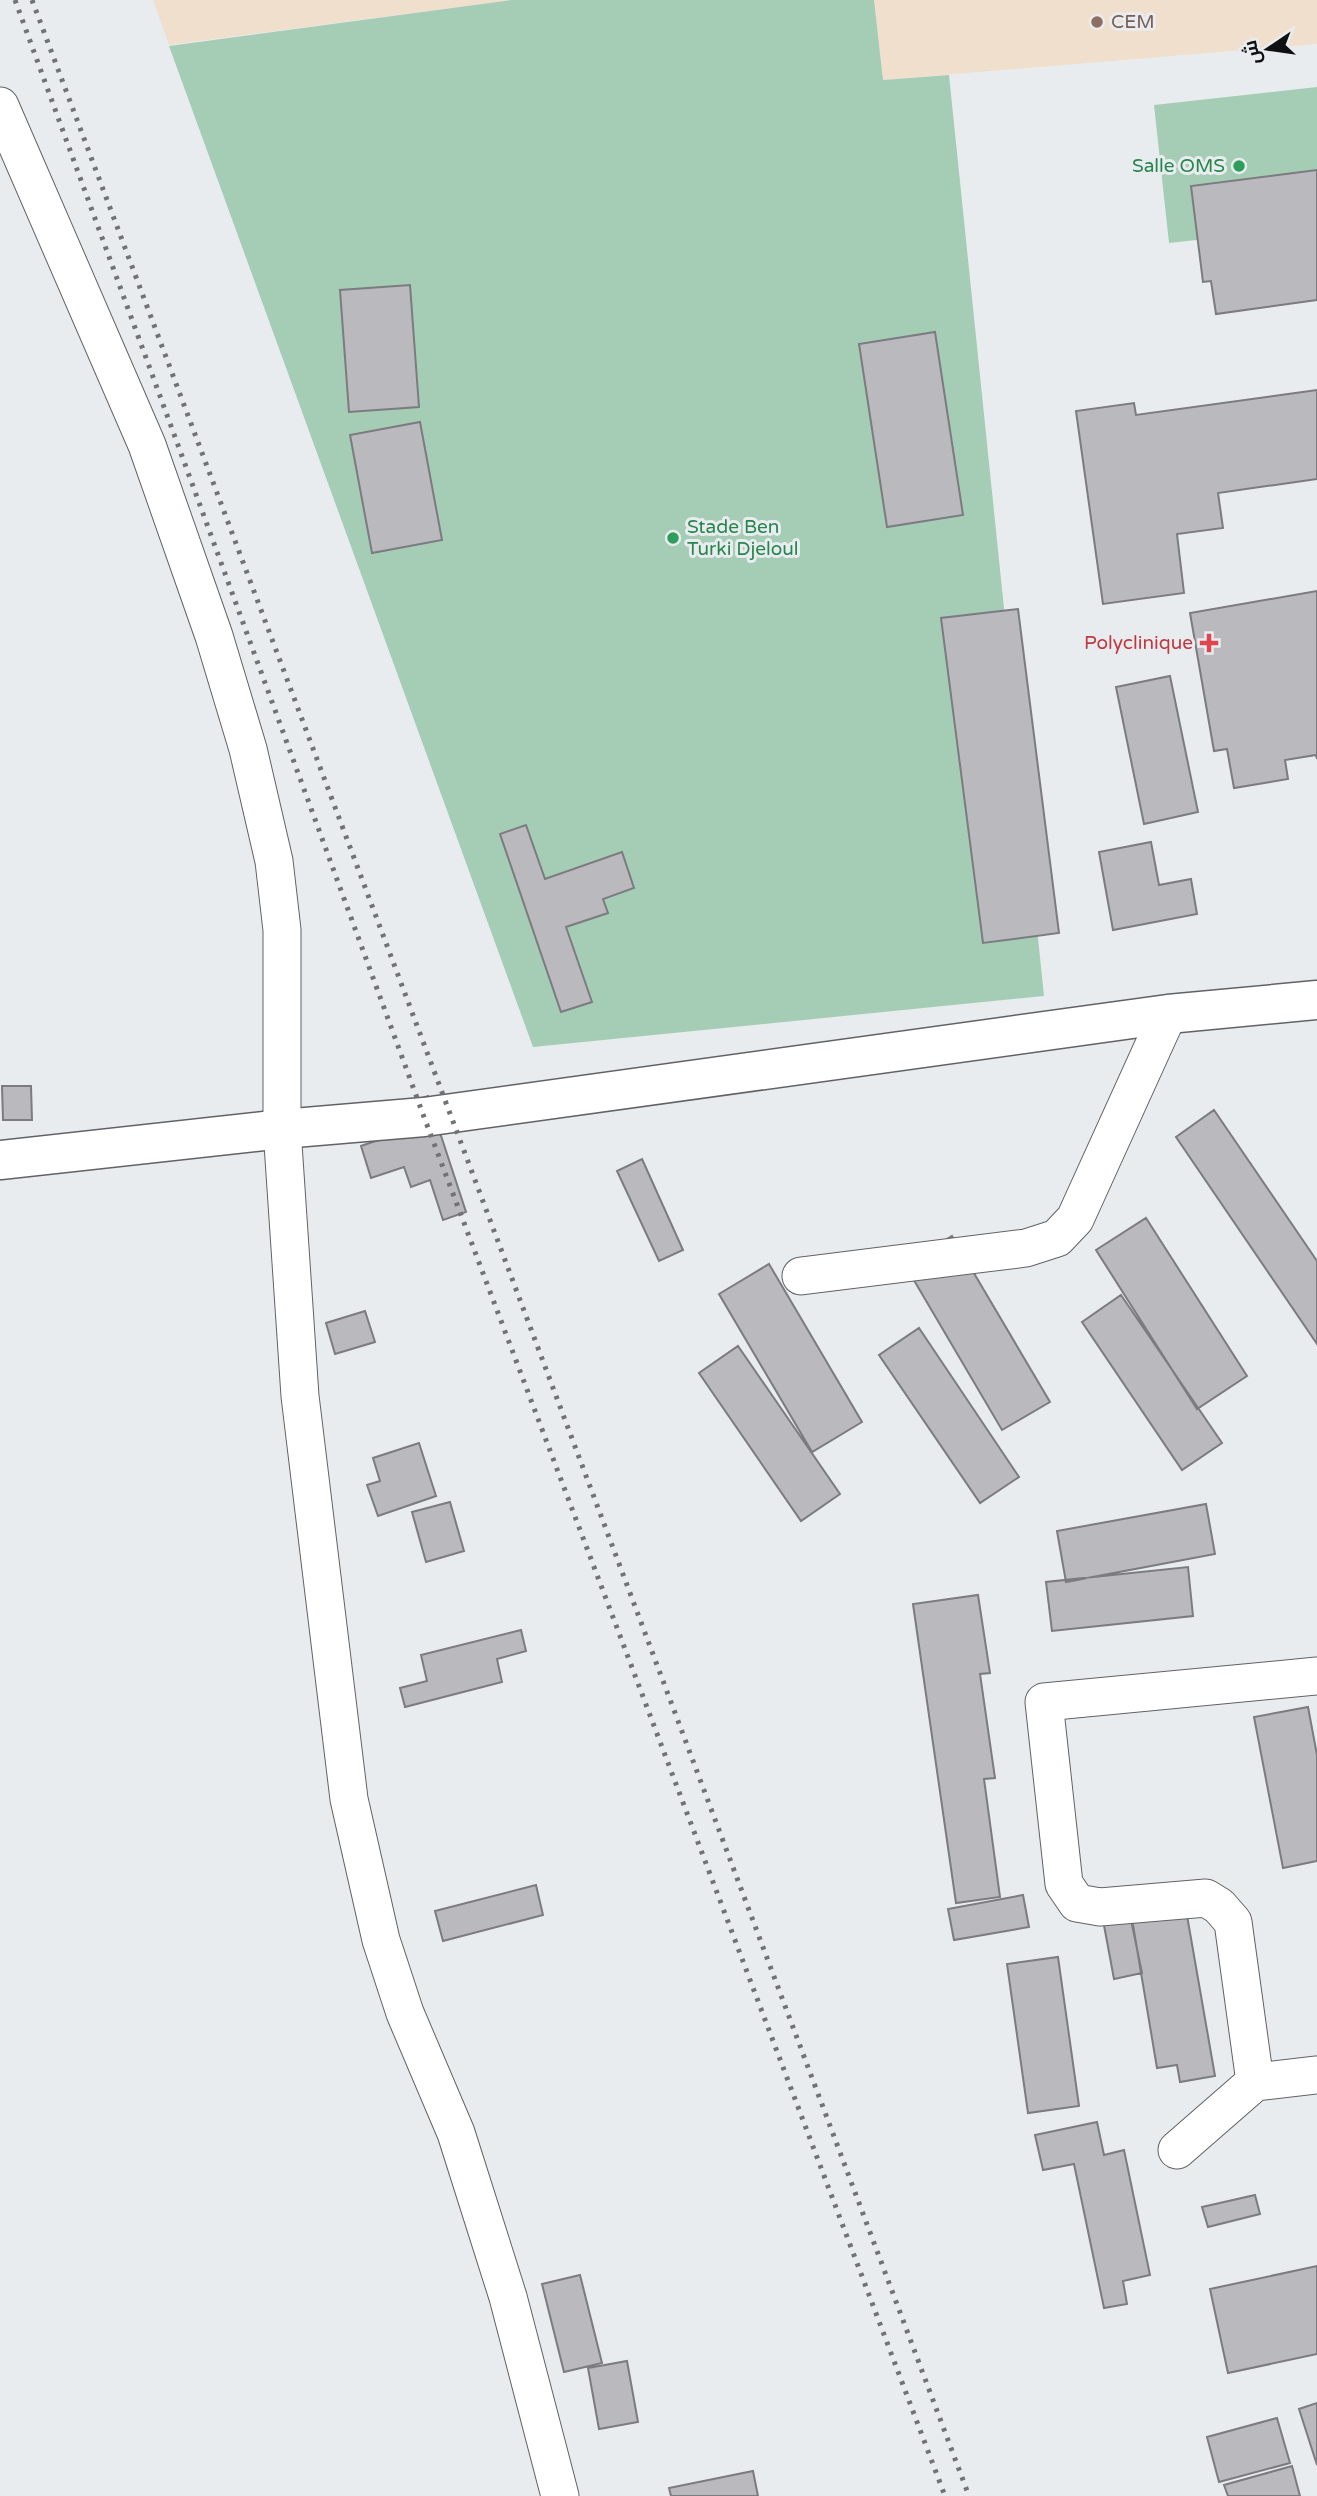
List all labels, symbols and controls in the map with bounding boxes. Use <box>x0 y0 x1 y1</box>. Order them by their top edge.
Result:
place label: CEM <box>1111 11 1155 33</box>
marker: CEM <box>1089 14 1105 30</box>
north arrow <box>1233 14 1303 84</box>
text: ش <box>1239 38 1266 67</box>
place label: Salle OMS <box>1132 155 1225 177</box>
marker: Salle OMS <box>1231 158 1247 174</box>
place label: Stade Ben Turki Djeloul <box>687 516 799 560</box>
marker: Stade Ben Turki Djeloul <box>665 530 681 546</box>
place label: Polyclinique <box>1084 632 1193 654</box>
marker: Polyclinique <box>1199 633 1219 653</box>

